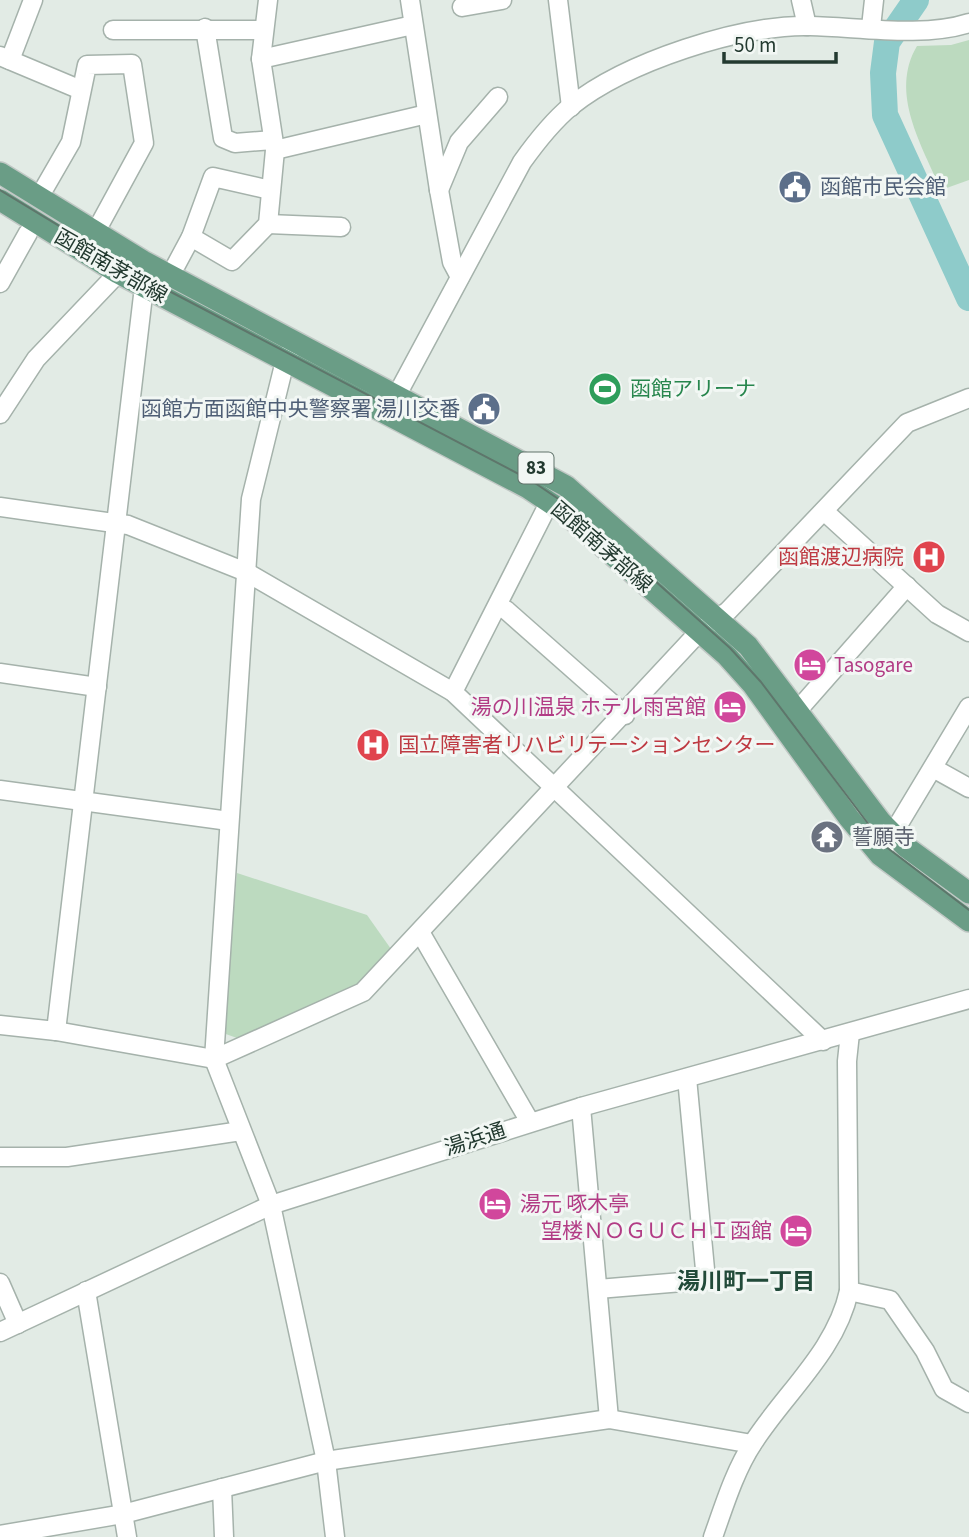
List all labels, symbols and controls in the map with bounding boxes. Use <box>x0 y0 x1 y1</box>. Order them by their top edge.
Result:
scale bar <box>724 21 836 65</box>
text: 50 m <box>734 30 776 60</box>
public building icon: 函館市民会館 <box>776 168 814 206</box>
place label: 函館市民会館 <box>820 172 946 202</box>
street label: 函館南茅部線 <box>49 222 173 310</box>
sports icon: 函館アリーナ <box>586 370 624 408</box>
place label: 函館アリーナ <box>630 374 756 404</box>
public building icon: 函館方面函館中央警察署 湯川交番 <box>465 390 503 428</box>
place label: 函館方面函館中央警察署 湯川交番 <box>141 394 460 424</box>
road number: 83 <box>518 453 554 484</box>
street label: 函館南茅部線 <box>545 494 659 600</box>
hospital icon: 函館渡辺病院 <box>910 538 948 576</box>
place label: 函館渡辺病院 <box>778 542 904 572</box>
hotel icon: Tasogare <box>791 646 829 684</box>
place label: Tasogare <box>834 650 913 680</box>
hotel icon: 湯の川温泉 ホテル雨宮館 <box>711 688 749 726</box>
place label: 湯の川温泉 ホテル雨宮館 <box>471 692 706 722</box>
hospital icon: 国立障害者リハビリテーションセンター <box>354 726 392 764</box>
place label: 国立障害者リハビリテーションセンター <box>398 730 776 760</box>
temple icon: 誓願寺 <box>808 818 846 856</box>
place label: 誓願寺 <box>852 822 915 852</box>
street label: 湯浜通 <box>440 1115 510 1163</box>
hotel icon: 湯元 啄木亭 <box>476 1185 514 1223</box>
place label: 湯元 啄木亭 <box>520 1189 629 1219</box>
hotel icon: 望楼ＮＯＧＵＣＨＩ函館 <box>777 1212 815 1250</box>
place label: 望楼ＮＯＧＵＣＨＩ函館 <box>541 1216 772 1246</box>
district label: 湯川町一丁目 <box>677 1265 815 1298</box>

